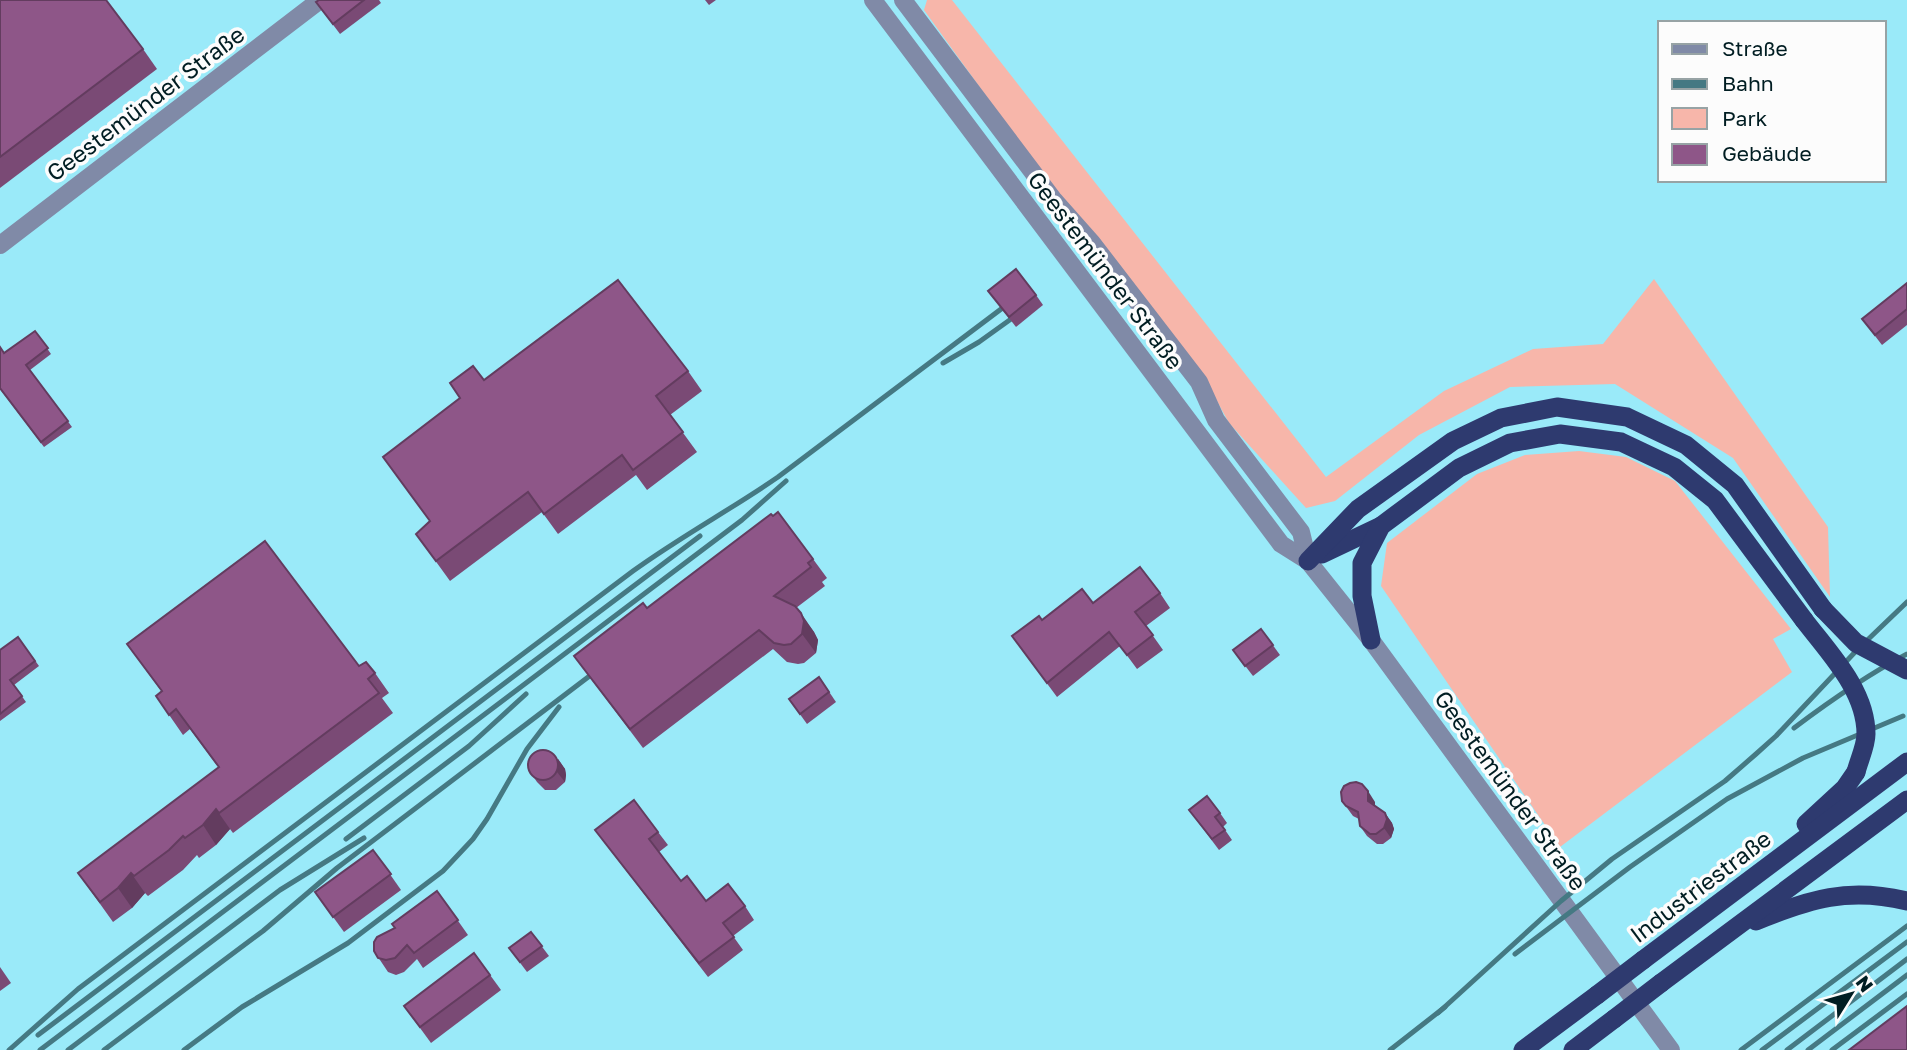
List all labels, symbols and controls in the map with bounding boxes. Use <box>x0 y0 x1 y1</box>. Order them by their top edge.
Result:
street label: Geestemünder Straße <box>41 20 249 186</box>
legend <box>1658 21 1886 182</box>
text: Straße <box>1722 35 1788 61</box>
text: Bahn <box>1722 70 1774 96</box>
text: Park <box>1722 105 1768 131</box>
text: Gebäude <box>1722 140 1812 166</box>
street label: Geestemünder Straße <box>1023 166 1189 374</box>
street label: Geestemünder Straße <box>1429 685 1593 895</box>
street label: Industriestraße <box>1624 824 1776 948</box>
north arrow <box>1816 959 1886 1029</box>
text: N <box>1851 971 1879 996</box>

